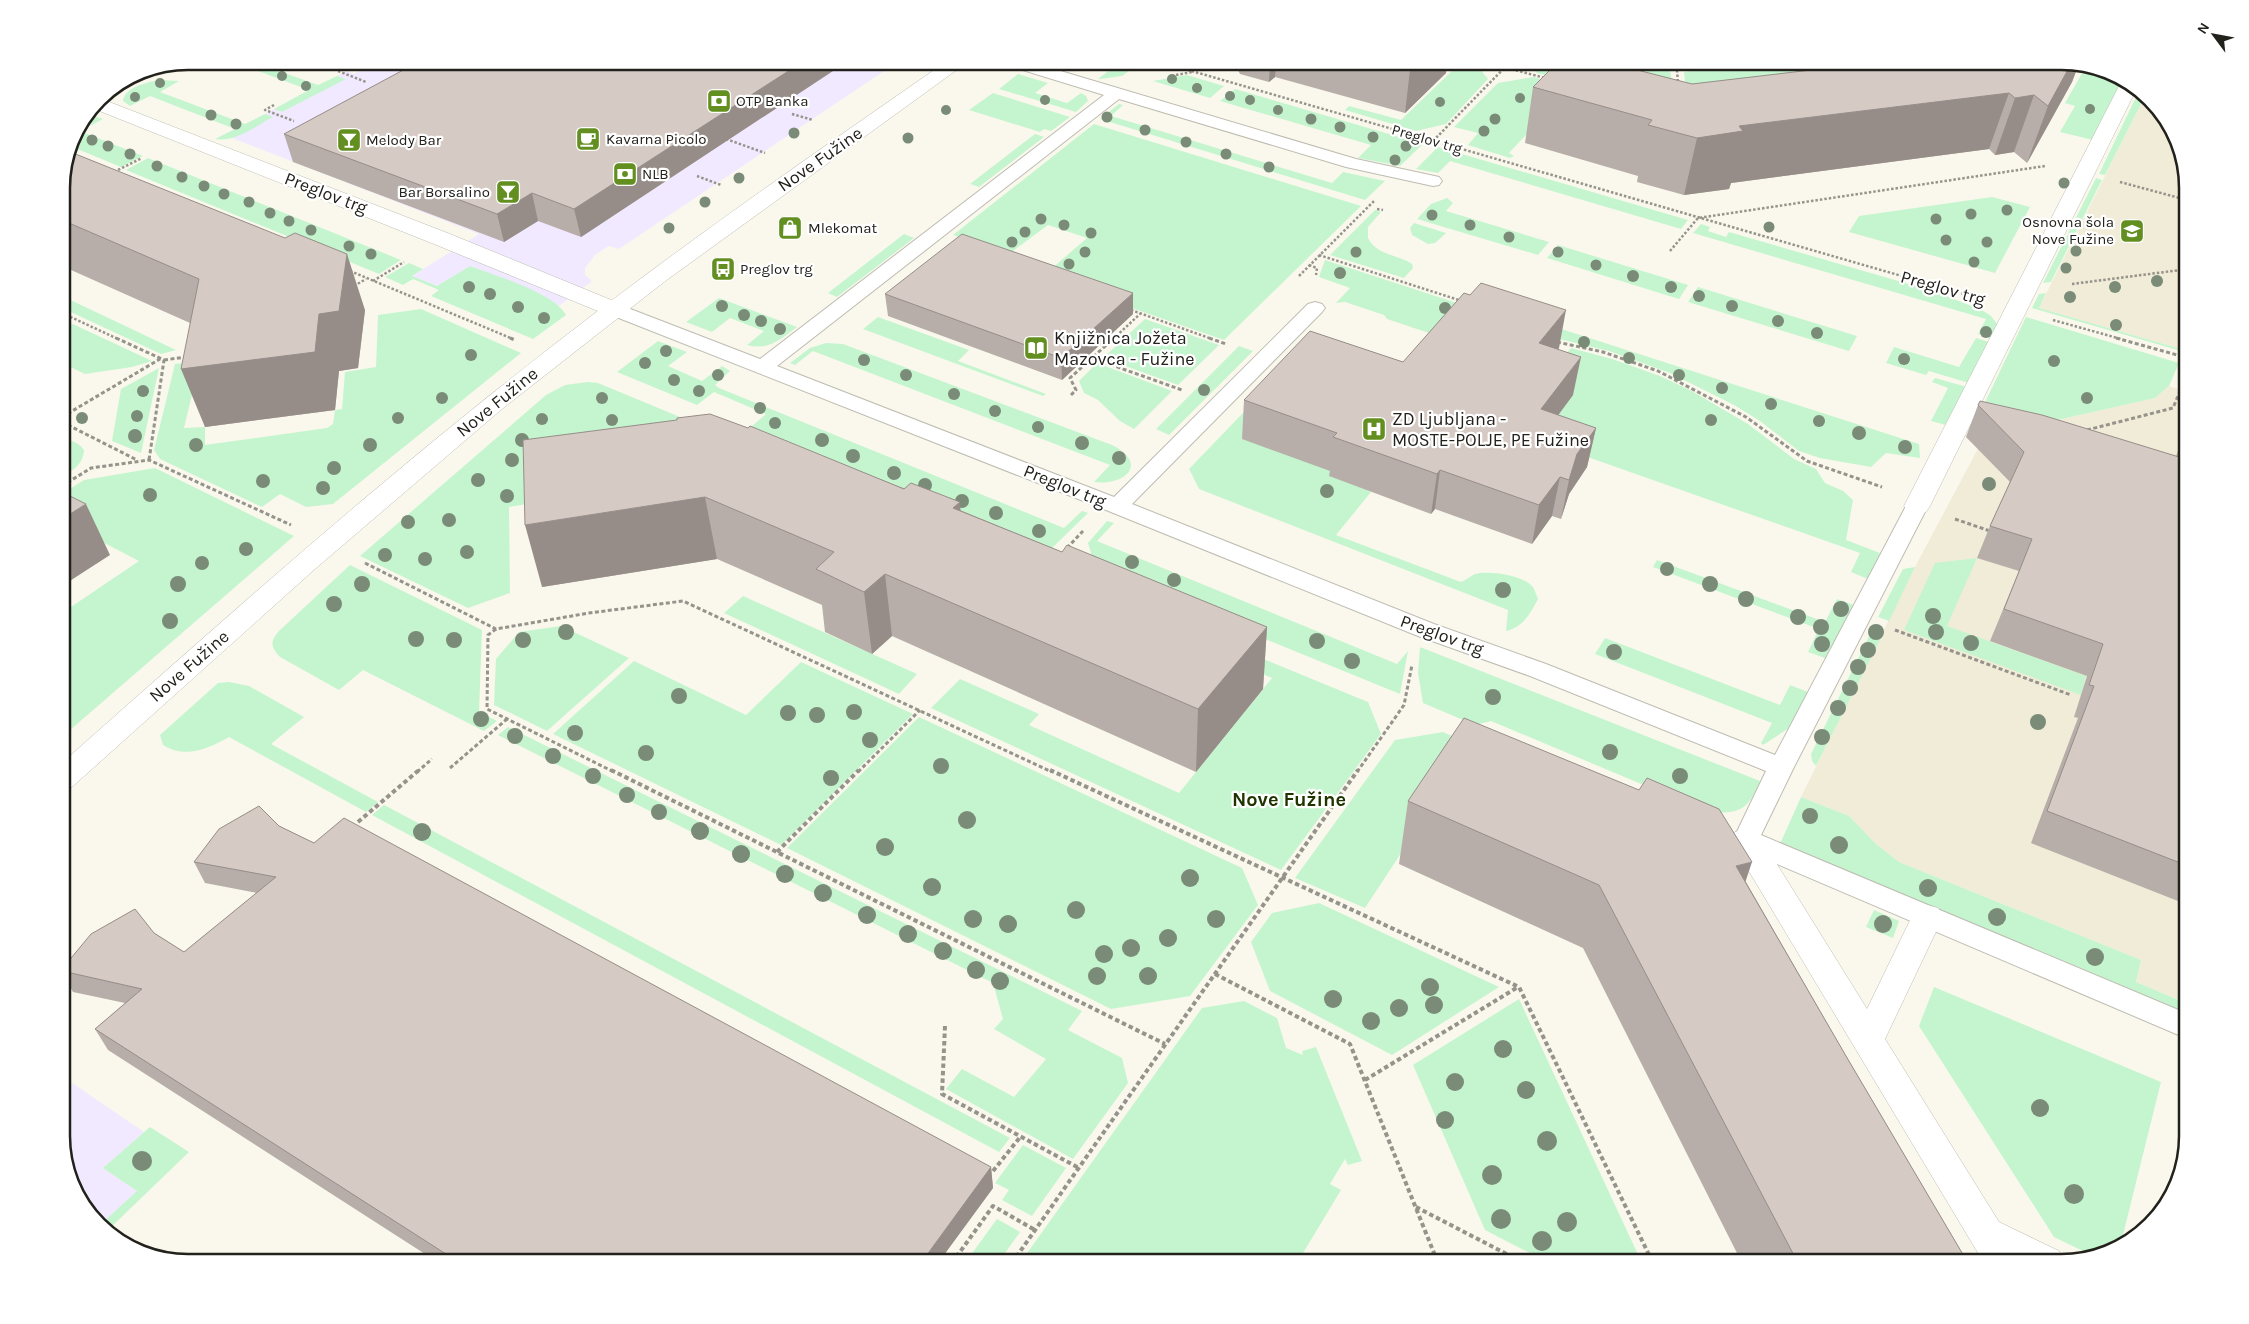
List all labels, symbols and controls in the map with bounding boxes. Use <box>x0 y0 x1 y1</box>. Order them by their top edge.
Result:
north arrow <box>2189 10 2239 60</box>
text: N <box>2194 20 2213 37</box>
bank icon: OTP Banka <box>706 88 732 114</box>
place label: OTP Banka <box>736 92 808 110</box>
street label: Preglov trg <box>1390 120 1465 158</box>
street label: Nove Fužine <box>773 122 867 196</box>
cafe icon: Kavarna Picolo <box>575 126 601 152</box>
bar icon: Melody Bar <box>336 127 362 153</box>
place label: Kavarna Picolo <box>606 130 707 148</box>
place label: Melody Bar <box>366 131 442 149</box>
bank icon: NLB <box>612 161 638 187</box>
place label: NLB <box>642 165 669 183</box>
street label: Preglov trg <box>281 167 371 219</box>
bar icon: Bar Borsalino <box>495 179 521 205</box>
place label: Bar Borsalino <box>398 183 490 201</box>
place label: Osnovna šola Nove Fužine <box>2022 213 2114 248</box>
shop icon: Mlekomat <box>777 215 803 241</box>
school or university icon: Osnovna šola Nove Fužine <box>2119 218 2145 244</box>
place label: Mlekomat <box>808 219 878 237</box>
bus stop icon: Preglov trg <box>710 256 736 282</box>
place label: Preglov trg <box>740 260 813 278</box>
street label: Preglov trg <box>1898 265 1988 311</box>
place label: Knjižnica Jožeta Mazovca - Fužine <box>1054 327 1195 370</box>
library icon: Knjižnica Jožeta Mazovca - Fužine <box>1023 335 1049 361</box>
street label: Nove Fužine <box>452 362 542 442</box>
place label: ZD Ljubljana - MOSTE-POLJE, PE Fužine <box>1392 408 1589 451</box>
hospital icon: ZD Ljubljana - MOSTE-POLJE, PE Fužine <box>1361 416 1387 442</box>
street label: Preglov trg <box>1020 459 1110 513</box>
street label: Preglov trg <box>1397 610 1487 660</box>
street label: Nove Fužine <box>145 625 233 707</box>
district label: Nove Fužine <box>1232 788 1346 811</box>

